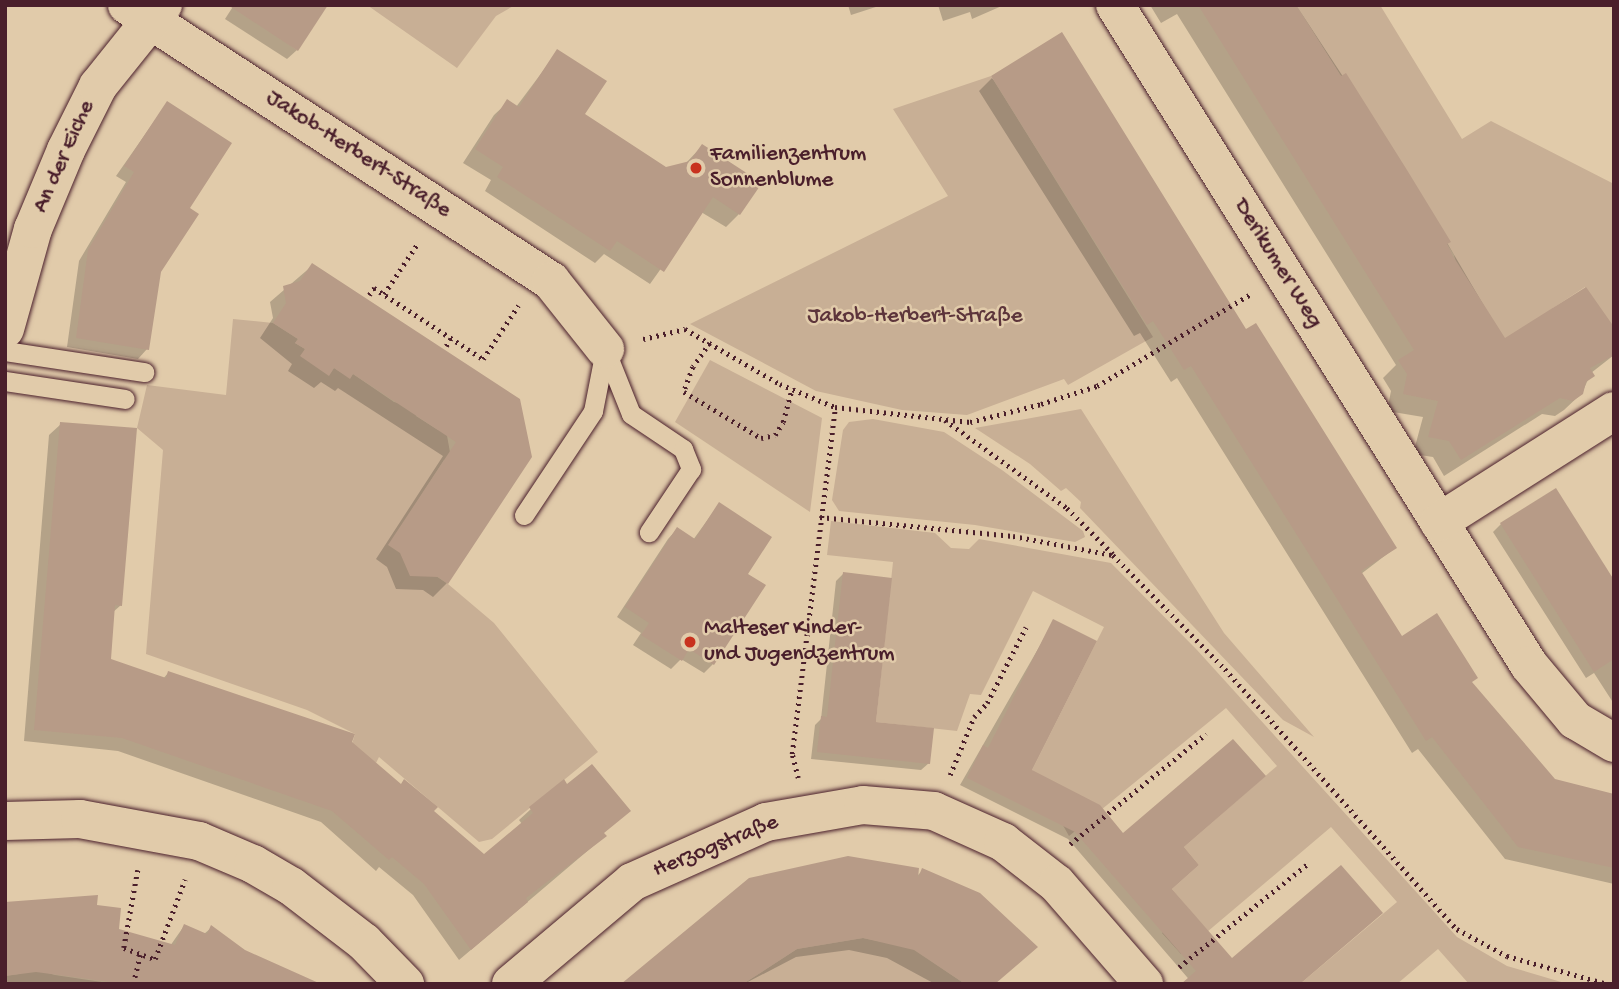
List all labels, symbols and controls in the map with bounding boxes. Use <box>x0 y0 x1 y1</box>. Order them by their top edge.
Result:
street label: Jakob-Herbert-Straße <box>260 85 456 225</box>
street label: An der Eiche <box>28 96 102 218</box>
place label: Familienzentrum Sonnenblume <box>710 141 866 195</box>
marker: Familienzentrum Sonnenblume <box>688 160 704 176</box>
street label: Derikumer Weg <box>1226 194 1328 334</box>
park label: Jakob-Herbert-Straße <box>807 303 1023 331</box>
place label: Malteser Kinder- und Jugendzentrum <box>704 615 895 669</box>
marker: Malteser Kinder- und Jugendzentrum <box>682 634 698 650</box>
street label: Herzogstraße <box>649 809 783 885</box>

